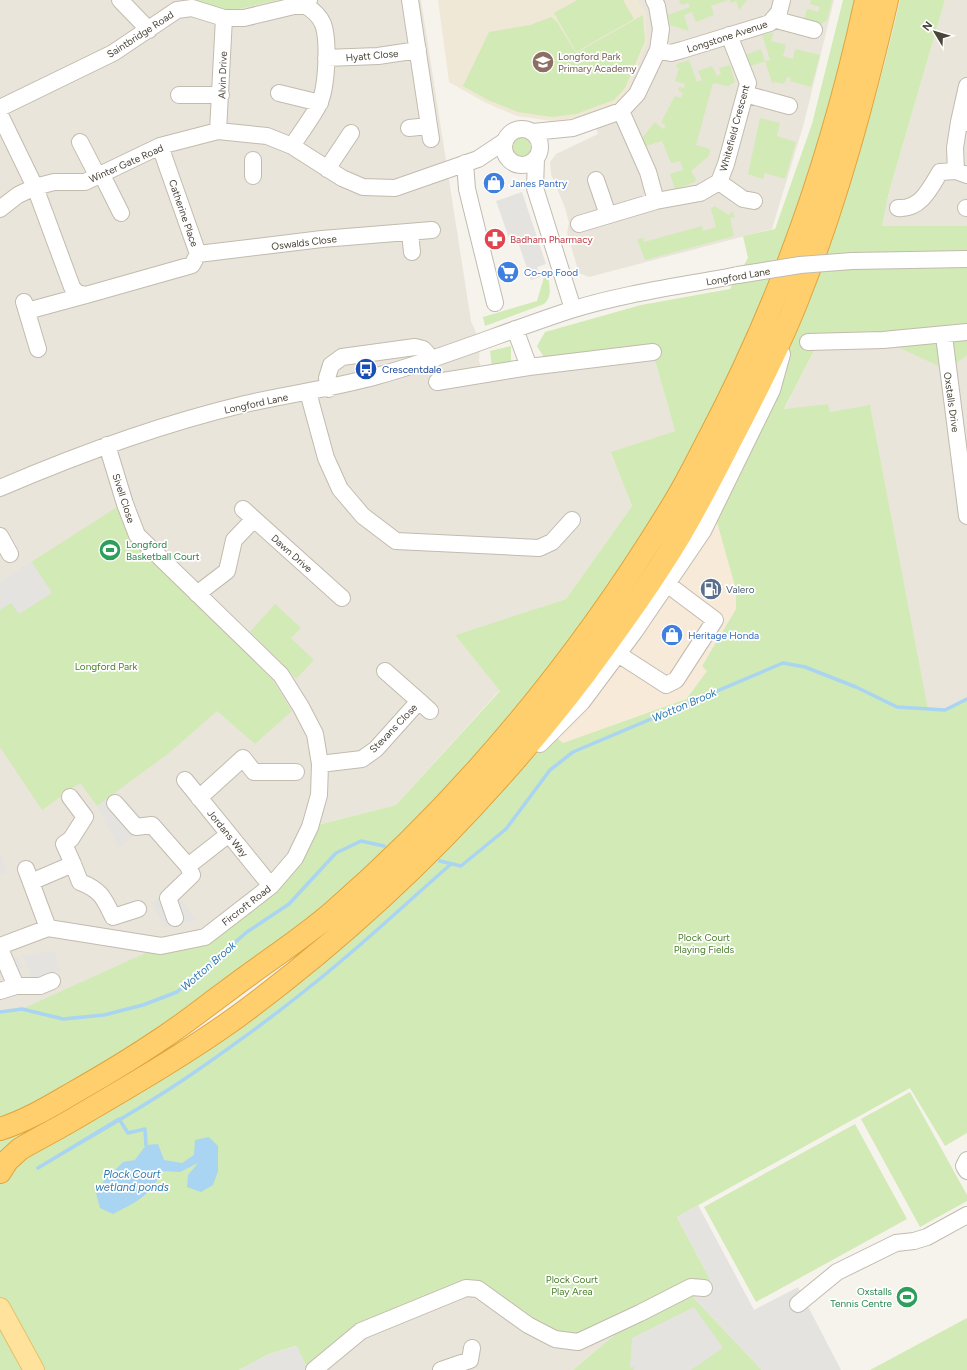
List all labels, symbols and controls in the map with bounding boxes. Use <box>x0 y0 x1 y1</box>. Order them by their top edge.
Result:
street label: Saintbridge Road <box>104 8 176 61</box>
north arrow <box>915 12 955 52</box>
street label: Longstone Avenue <box>685 17 770 56</box>
text: N <box>920 19 935 34</box>
street label: Hyatt Close <box>345 47 400 64</box>
school or university icon: Longford Park Primary Academy <box>530 49 556 75</box>
street label: Alvin Drive <box>215 50 230 99</box>
place label: Longford Park Primary Academy <box>558 50 637 75</box>
street label: Whitefield Crescent <box>717 83 752 173</box>
street label: Winter Gate Road <box>87 141 165 186</box>
shop icon: Janes Pantry <box>481 170 507 196</box>
place label: Janes Pantry <box>510 177 568 190</box>
street label: Catherine Place <box>166 178 201 249</box>
pharmacy icon: Badham Pharmacy <box>482 226 508 252</box>
street label: Oswalds Close <box>271 232 338 253</box>
place label: Badham Pharmacy <box>510 233 593 246</box>
supermarket icon: Co-op Food <box>495 259 521 285</box>
street label: Longford Lane <box>705 264 772 289</box>
place label: Co-op Food <box>524 266 578 279</box>
bus stop icon: Crescentdale <box>353 356 379 382</box>
place label: Crescentdale <box>382 363 442 376</box>
street label: Oxstalls Drive <box>941 371 962 434</box>
street label: Longford Lane <box>223 390 290 417</box>
street label: Sivell Close <box>109 472 138 525</box>
street label: Dawn Drive <box>268 532 315 576</box>
sports icon: Longford Basketball Court <box>97 537 123 563</box>
place label: Longford Basketball Court <box>126 538 200 563</box>
fuel station icon: Valero <box>698 576 724 602</box>
place label: Valero <box>726 583 755 596</box>
shop icon: Heritage Honda <box>659 622 685 648</box>
place label: Heritage Honda <box>688 629 759 642</box>
park label: Longford Park <box>75 660 137 673</box>
water label: Wotton Brook <box>650 686 719 725</box>
street label: Stevans Close <box>367 701 420 756</box>
street label: Jordans Way <box>204 807 251 860</box>
street label: Fircroft Road <box>219 882 274 929</box>
park label: Plock Court Playing Fields <box>674 931 735 956</box>
water label: Wotton Brook <box>178 938 239 994</box>
water label: Plock Court wetland ponds <box>95 1168 169 1194</box>
park label: Plock Court Play Area <box>546 1273 598 1298</box>
sports icon: Oxstalls Tennis Centre <box>894 1284 920 1310</box>
place label: Oxstalls Tennis Centre <box>830 1285 893 1310</box>

